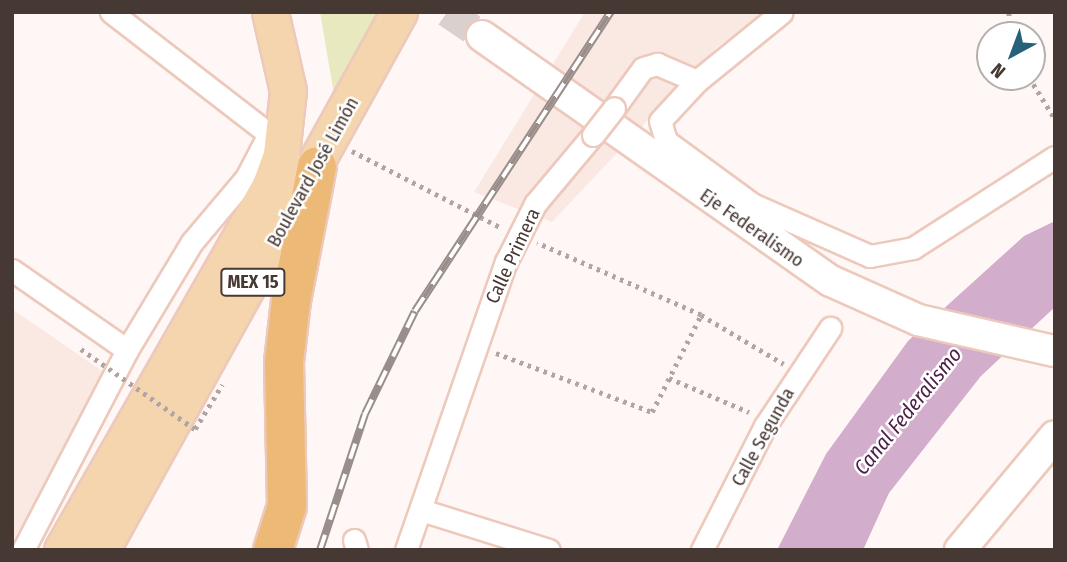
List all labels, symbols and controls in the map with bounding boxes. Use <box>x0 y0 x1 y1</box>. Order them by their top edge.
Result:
north arrow <box>976 21 1046 91</box>
text: N <box>986 58 1010 83</box>
street label: Boulevard José Limón <box>262 93 364 251</box>
street label: Eje Federalismo <box>696 184 808 272</box>
street label: Calle Primera <box>481 205 545 307</box>
road number: MEX 15 <box>220 268 286 296</box>
water label: Canal Federalismo <box>849 342 967 480</box>
street label: Calle Segunda <box>727 384 799 490</box>

